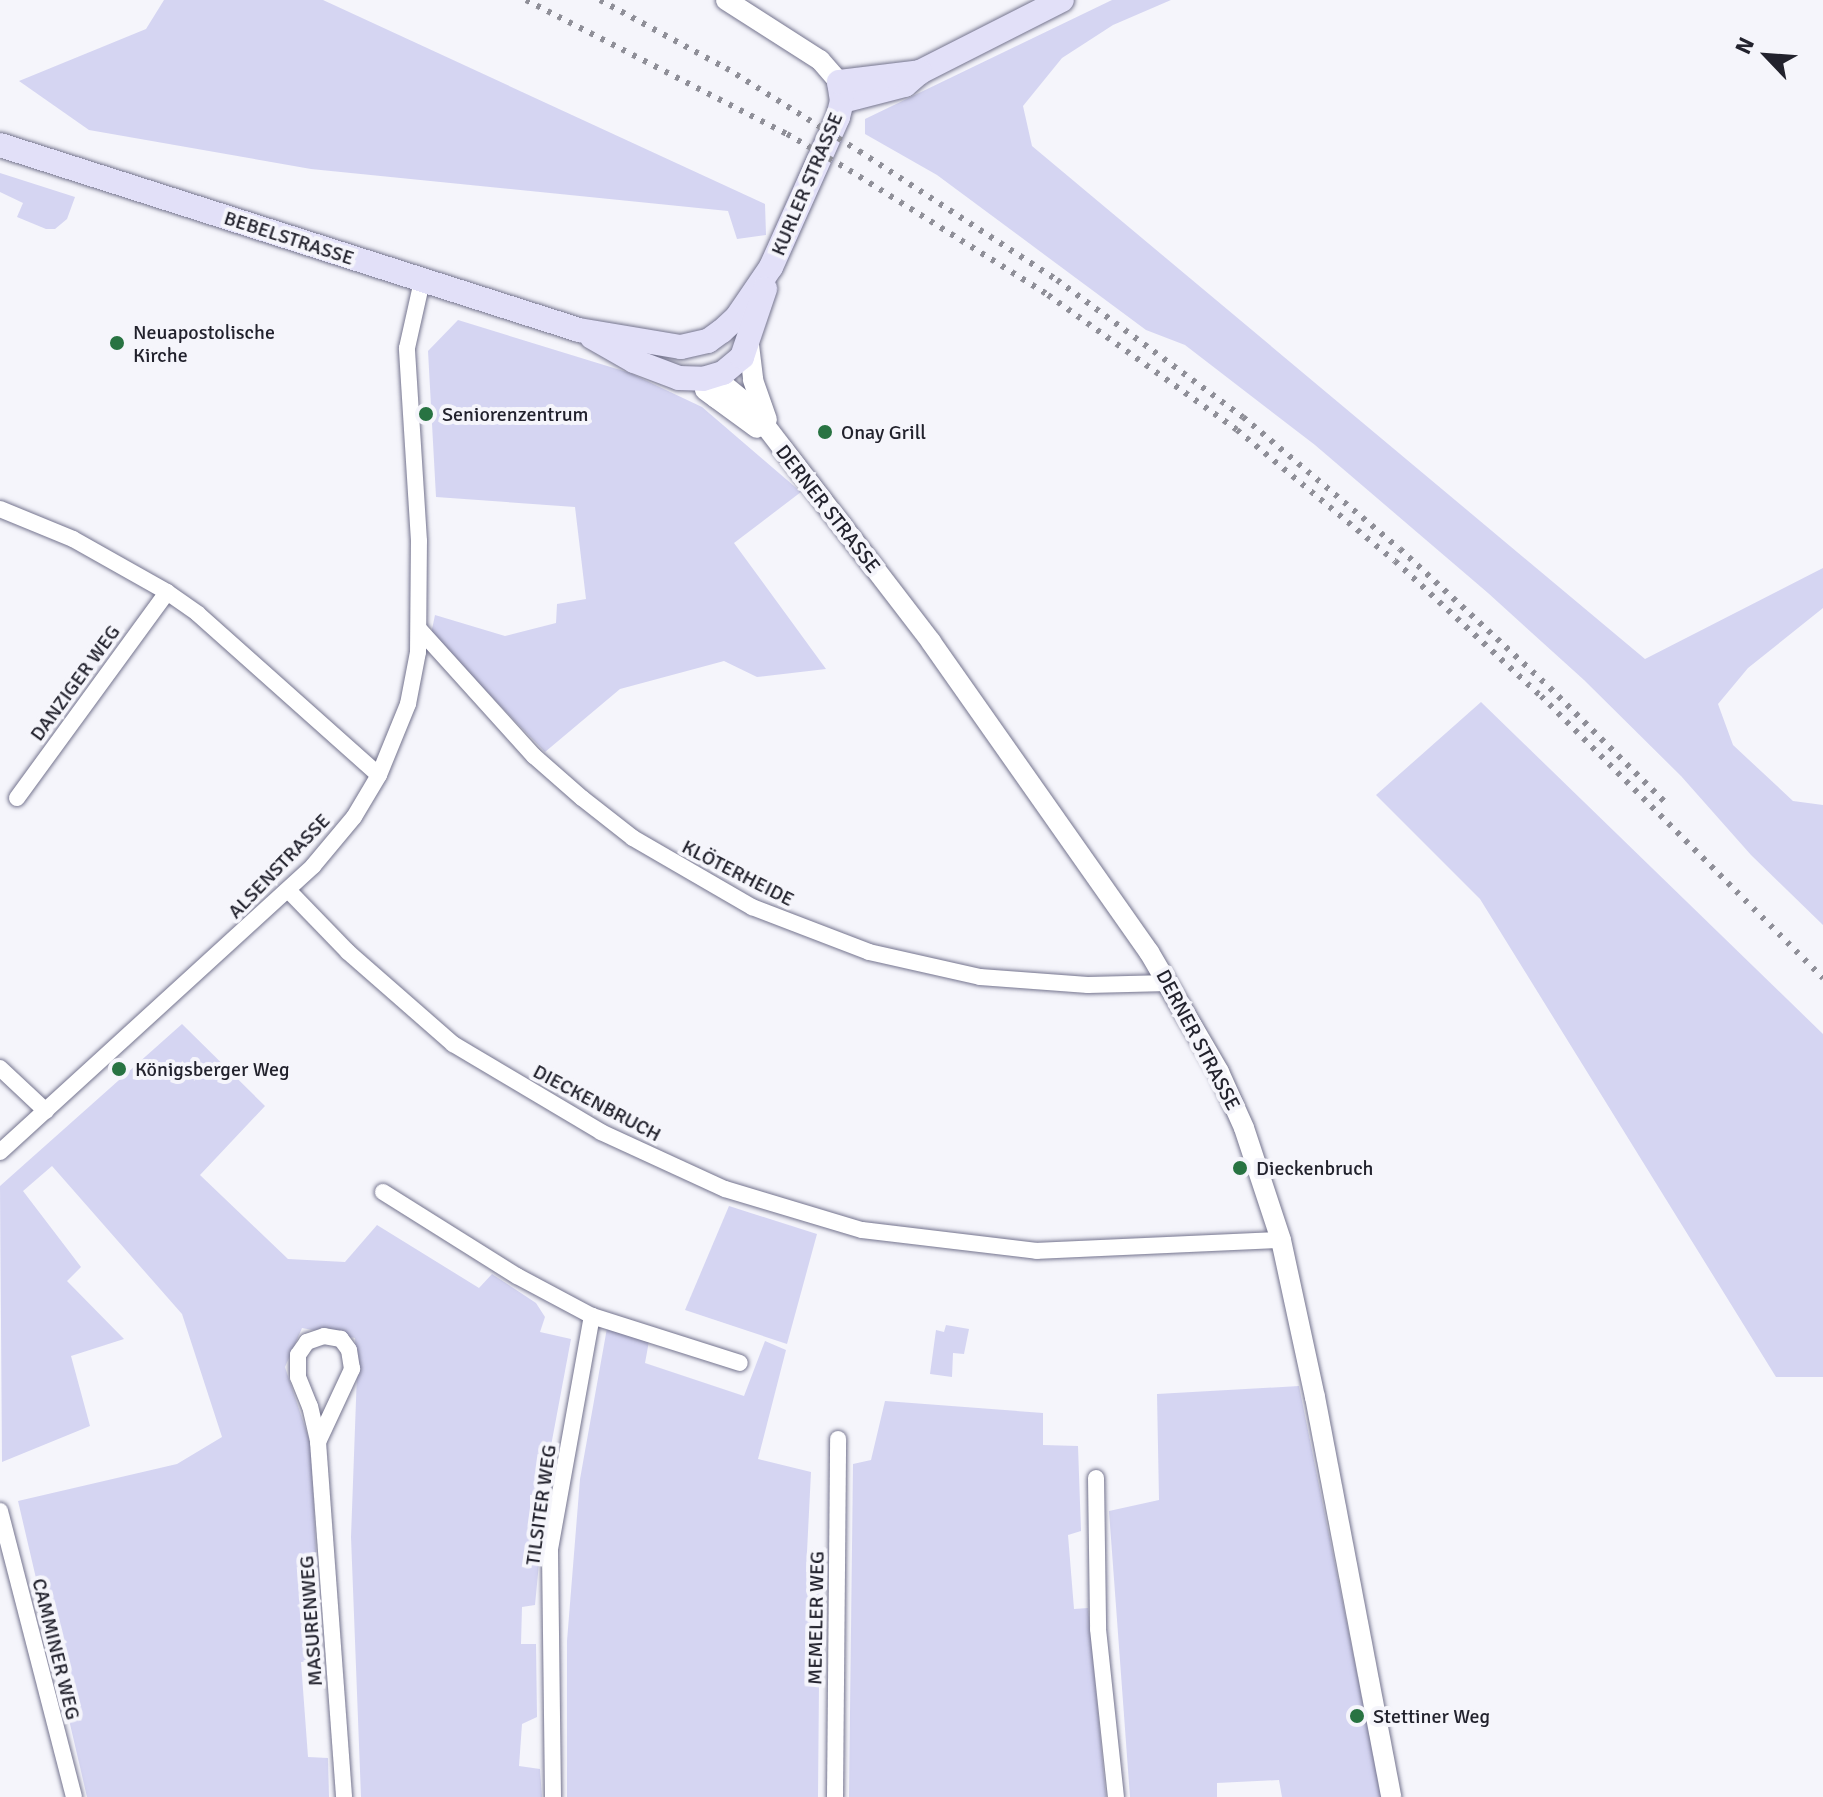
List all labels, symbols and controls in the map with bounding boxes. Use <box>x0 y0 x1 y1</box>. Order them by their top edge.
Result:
north arrow <box>1727 16 1807 96</box>
text: N <box>1729 33 1760 58</box>
street label: KURLER STRASSE <box>766 109 848 259</box>
street label: BEBELSTRASSE <box>221 206 357 270</box>
place label: Neuapostolische Kirche <box>133 320 275 367</box>
marker: Neuapostolische Kirche <box>108 334 126 352</box>
place label: Seniorenzentrum <box>442 402 589 426</box>
marker: Seniorenzentrum <box>417 405 435 423</box>
place label: Onay Grill <box>841 420 926 444</box>
marker: Onay Grill <box>816 423 834 441</box>
street label: DERNER STRASSE <box>771 440 885 578</box>
street label: DANZIGER WEG <box>25 620 125 746</box>
street label: ALSENSTRASSE <box>223 809 335 923</box>
street label: KLÖTERHEIDE <box>678 834 798 912</box>
street label: DERNER STRASSE <box>1151 966 1245 1114</box>
place label: Königsberger Weg <box>135 1057 289 1081</box>
street label: DIECKENBRUCH <box>529 1059 665 1147</box>
marker: Königsberger Weg <box>110 1060 128 1078</box>
place label: Dieckenbruch <box>1256 1156 1373 1180</box>
marker: Dieckenbruch <box>1231 1159 1249 1177</box>
street label: TILSITER WEG <box>521 1443 561 1567</box>
street label: MEMELER WEG <box>803 1551 829 1685</box>
street label: MASURENWEG <box>294 1555 328 1687</box>
street label: CAMMINER WEG <box>27 1576 85 1722</box>
place label: Stettiner Weg <box>1373 1704 1490 1728</box>
marker: Stettiner Weg <box>1348 1707 1366 1725</box>

